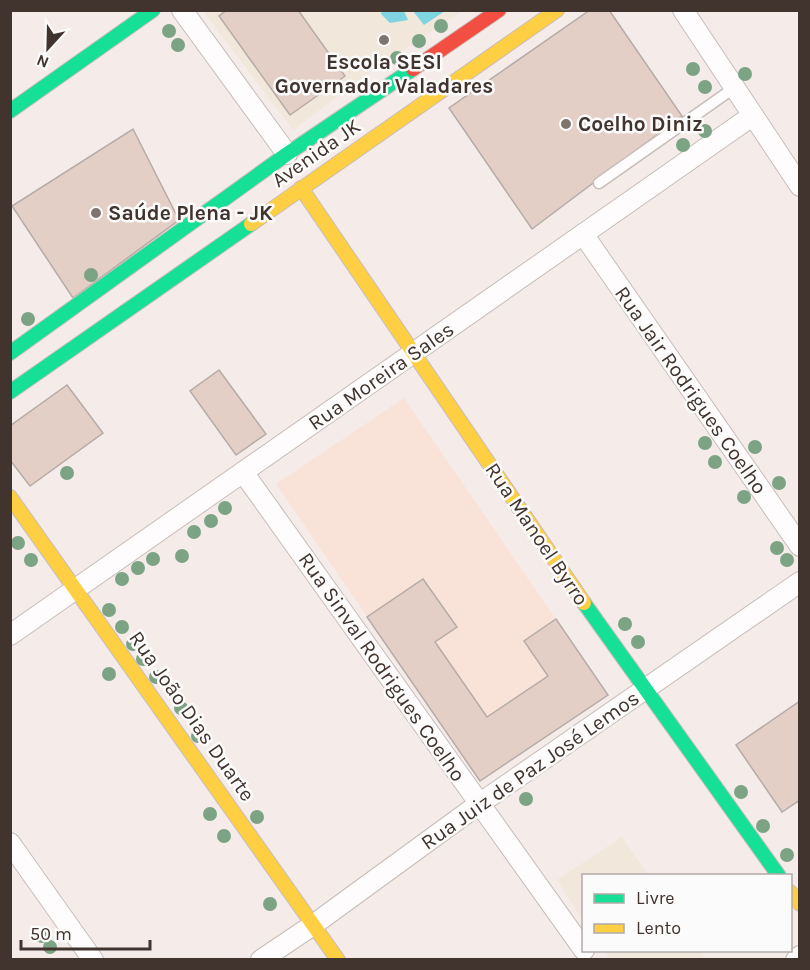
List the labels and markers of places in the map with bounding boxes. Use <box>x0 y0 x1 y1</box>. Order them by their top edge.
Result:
marker: Escola SESI Governador Valadares <box>377 33 391 47</box>
place label: Escola SESI Governador Valadares <box>275 50 493 98</box>
place label: Coelho Diniz <box>578 112 703 136</box>
marker: Coelho Diniz <box>559 117 573 131</box>
place label: Saúde Plena - JK <box>108 201 273 225</box>
marker: Saúde Plena - JK <box>89 206 103 220</box>

